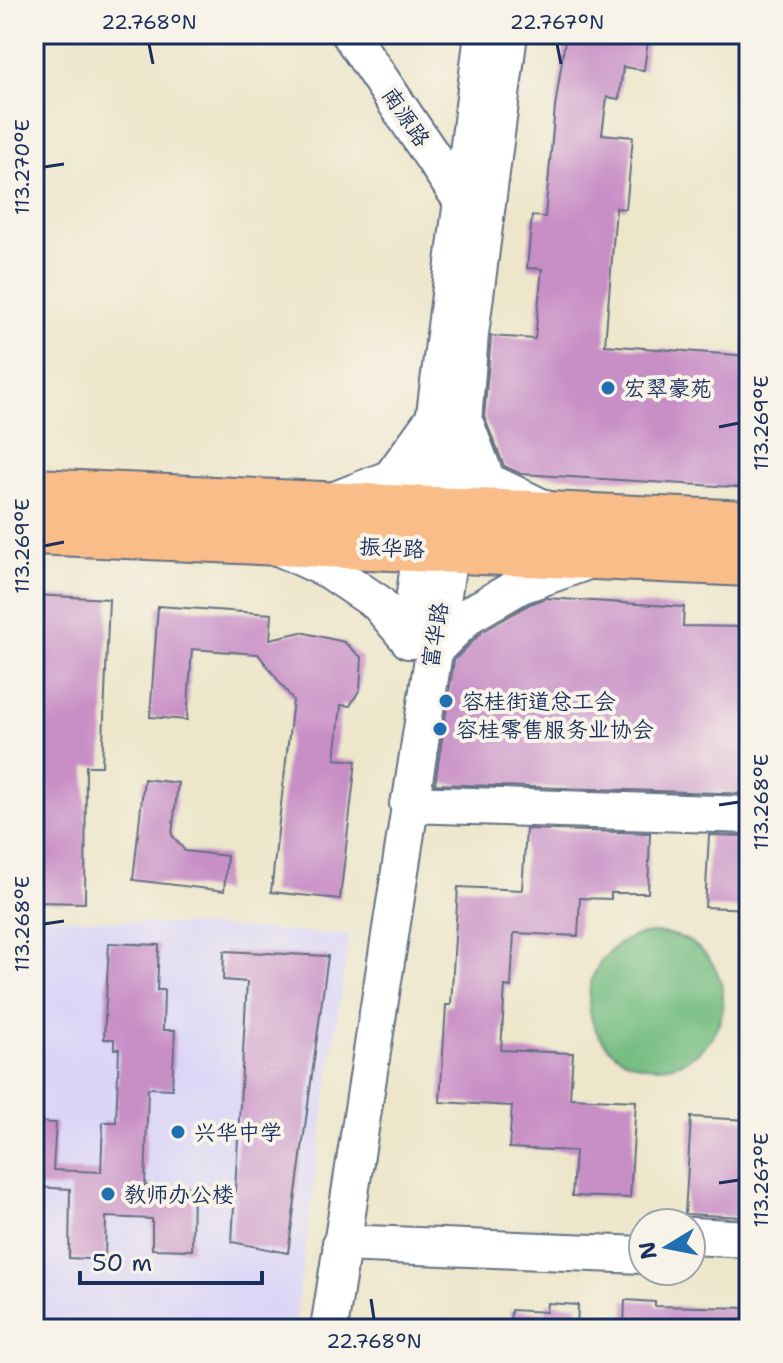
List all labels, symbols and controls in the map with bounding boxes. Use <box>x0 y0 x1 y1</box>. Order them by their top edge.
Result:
text: 22.768°N <box>101 9 197 35</box>
text: 22.767°N <box>510 9 604 35</box>
street label: 南源路 <box>376 82 436 152</box>
text: 113.270°E <box>9 119 35 215</box>
place label: 宏翠豪苑 <box>624 374 712 403</box>
text: 113.269°E <box>748 375 774 471</box>
marker: 宏翠豪苑 <box>599 379 617 397</box>
text: 113.269°E <box>9 498 35 594</box>
street label: 振华路 <box>358 532 426 564</box>
street label: 富华路 <box>416 600 454 670</box>
place label: 容桂街道总工会 <box>462 687 616 716</box>
marker: 容桂街道总工会 <box>437 692 455 710</box>
place label: 容桂零售服务业协会 <box>456 715 654 744</box>
marker: 容桂零售服务业协会 <box>431 720 449 738</box>
text: 113.268°E <box>748 754 774 850</box>
text: 113.268°E <box>9 876 35 972</box>
place label: 兴华中学 <box>194 1118 282 1147</box>
marker: 兴华中学 <box>169 1123 187 1141</box>
text: 113.267°E <box>748 1133 774 1227</box>
place label: 教师办公楼 <box>124 1180 234 1209</box>
marker: 教师办公楼 <box>99 1185 117 1203</box>
north arrow <box>627 1207 707 1287</box>
scale bar <box>80 1235 262 1285</box>
text: N <box>632 1239 664 1261</box>
text: 50 m <box>92 1247 152 1279</box>
text: 22.768°N <box>326 1328 422 1354</box>

